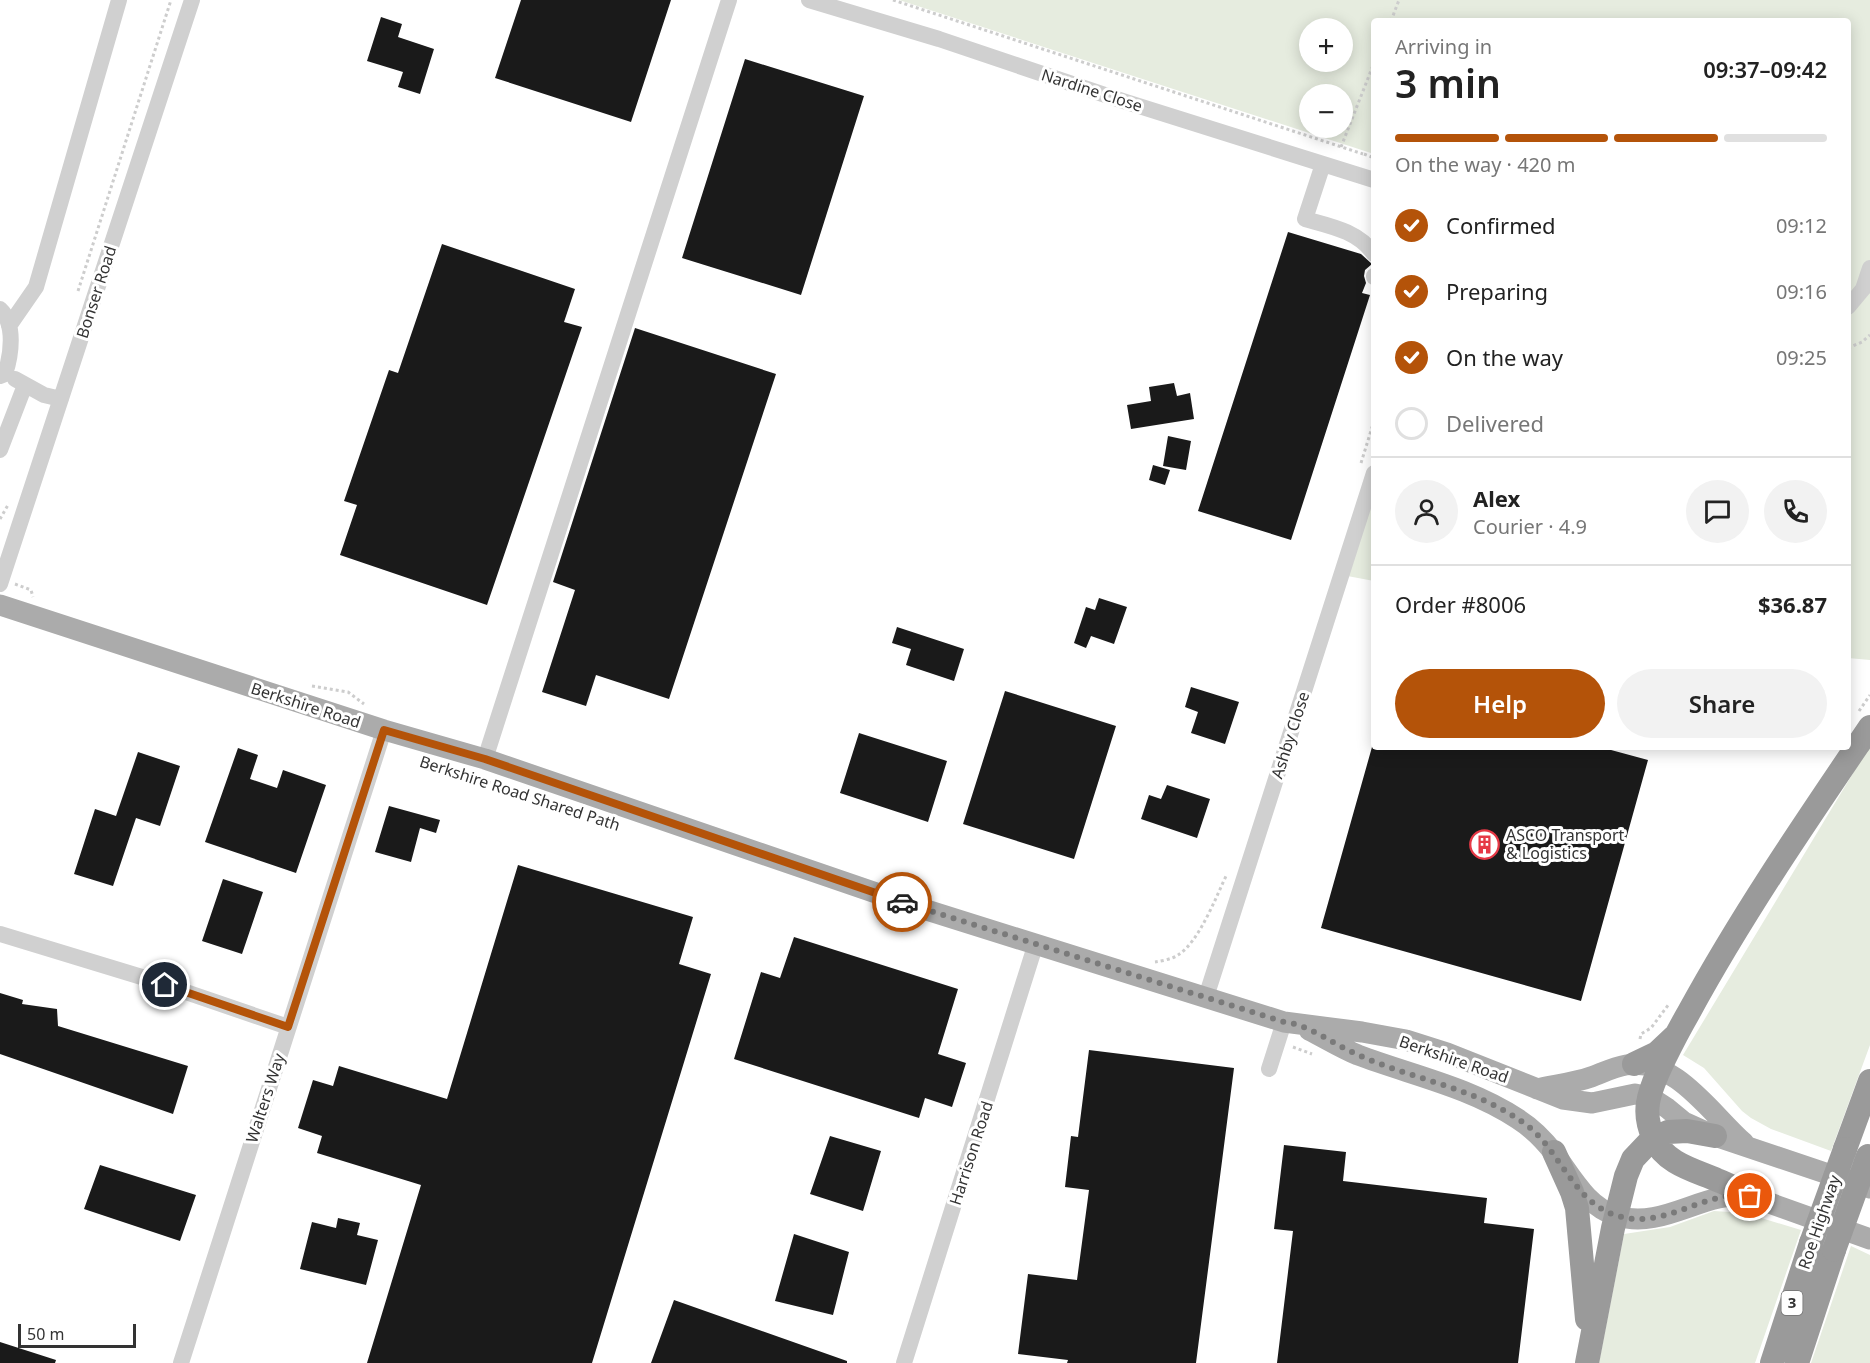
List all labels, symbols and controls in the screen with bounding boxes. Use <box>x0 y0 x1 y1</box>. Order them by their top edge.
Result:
map controls <box>1299 18 1353 138</box>
button: + <box>1299 18 1353 72</box>
text: Arriving in <box>1395 33 1492 60</box>
text: 09:37–09:42 <box>1703 54 1827 84</box>
text: 3 min <box>1395 56 1501 109</box>
street label: Nardine Close <box>1039 63 1145 117</box>
button: − <box>1299 84 1353 138</box>
text: On the way · 420 m <box>1395 151 1575 178</box>
icon: check <box>1395 209 1428 242</box>
text: Confirmed <box>1446 210 1556 240</box>
text: 09:12 <box>1776 212 1827 239</box>
street label: Bonser Road <box>71 243 121 341</box>
icon: check <box>1395 275 1428 308</box>
text: Preparing <box>1446 276 1548 306</box>
text: 09:16 <box>1776 278 1827 305</box>
icon: check <box>1395 341 1428 374</box>
text: On the way <box>1446 342 1563 372</box>
text: 09:25 <box>1776 344 1827 371</box>
text: Delivered <box>1446 408 1544 438</box>
button: person <box>1395 480 1458 543</box>
button: chat <box>1686 480 1749 543</box>
button: phone <box>1764 480 1827 543</box>
text: Alex <box>1473 483 1520 513</box>
text: Courier · 4.9 <box>1473 513 1587 540</box>
text: Order #8006 <box>1395 589 1526 619</box>
text: $36.87 <box>1758 589 1827 619</box>
button: Help <box>1395 669 1605 738</box>
button: Share <box>1617 669 1827 738</box>
street label: Berkshire Road <box>248 677 364 733</box>
street label: Ashby Close <box>1266 689 1314 781</box>
street label: Berkshire Road Shared Path <box>417 750 623 836</box>
place label: ASCO Transport & Logistics <box>1506 824 1624 864</box>
building icon: ASCO Transport & Logistics <box>1469 828 1501 860</box>
courier <box>872 872 932 932</box>
icon: car <box>886 886 919 919</box>
pin <box>139 959 190 1010</box>
icon: home <box>148 968 181 1001</box>
street label: Berkshire Road <box>1396 1030 1512 1088</box>
street label: Walters Way <box>240 1050 290 1145</box>
street label: Harrison Road <box>944 1098 998 1208</box>
pin <box>1724 1170 1775 1221</box>
street label: Roe Highway <box>1793 1171 1846 1272</box>
icon: bag <box>1733 1179 1766 1212</box>
road number: 3 <box>1782 1291 1802 1315</box>
scale bar <box>18 1321 136 1348</box>
text: 50 m <box>27 1323 64 1345</box>

